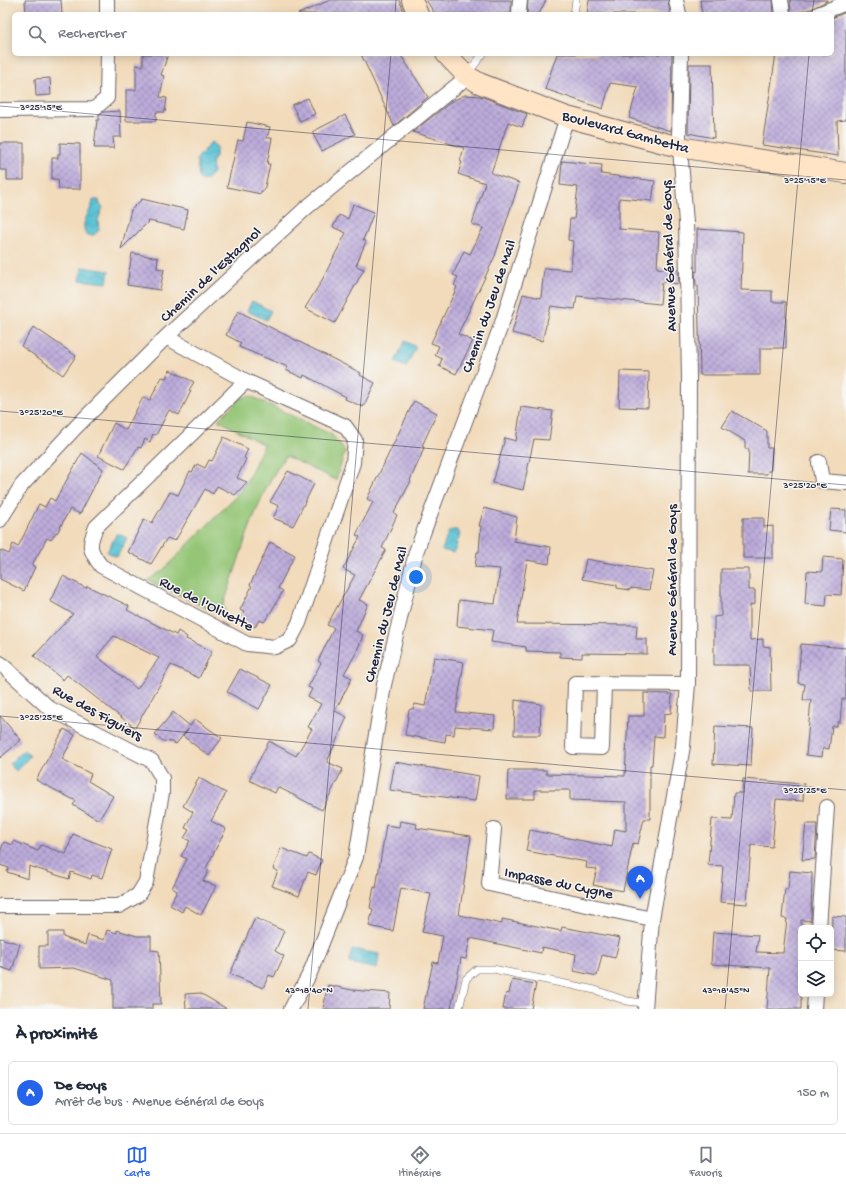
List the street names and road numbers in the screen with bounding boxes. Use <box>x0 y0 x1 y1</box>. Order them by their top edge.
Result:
street label: Boulevard Gambetta <box>559 107 692 159</box>
street label: Avenue Général de Goys <box>658 179 682 332</box>
street label: Chemin de l'Estagnol <box>157 224 266 327</box>
street label: Chemin du Jeu de Mail <box>459 238 521 376</box>
street label: Avenue Général de Goys <box>664 504 682 656</box>
street label: Chemin du Jeu de Mail <box>361 545 413 684</box>
street label: Rue de l'Olivette <box>156 573 256 636</box>
street label: Rue des Figuiers <box>49 682 146 746</box>
street label: Impasse du Cygne <box>503 864 615 904</box>

